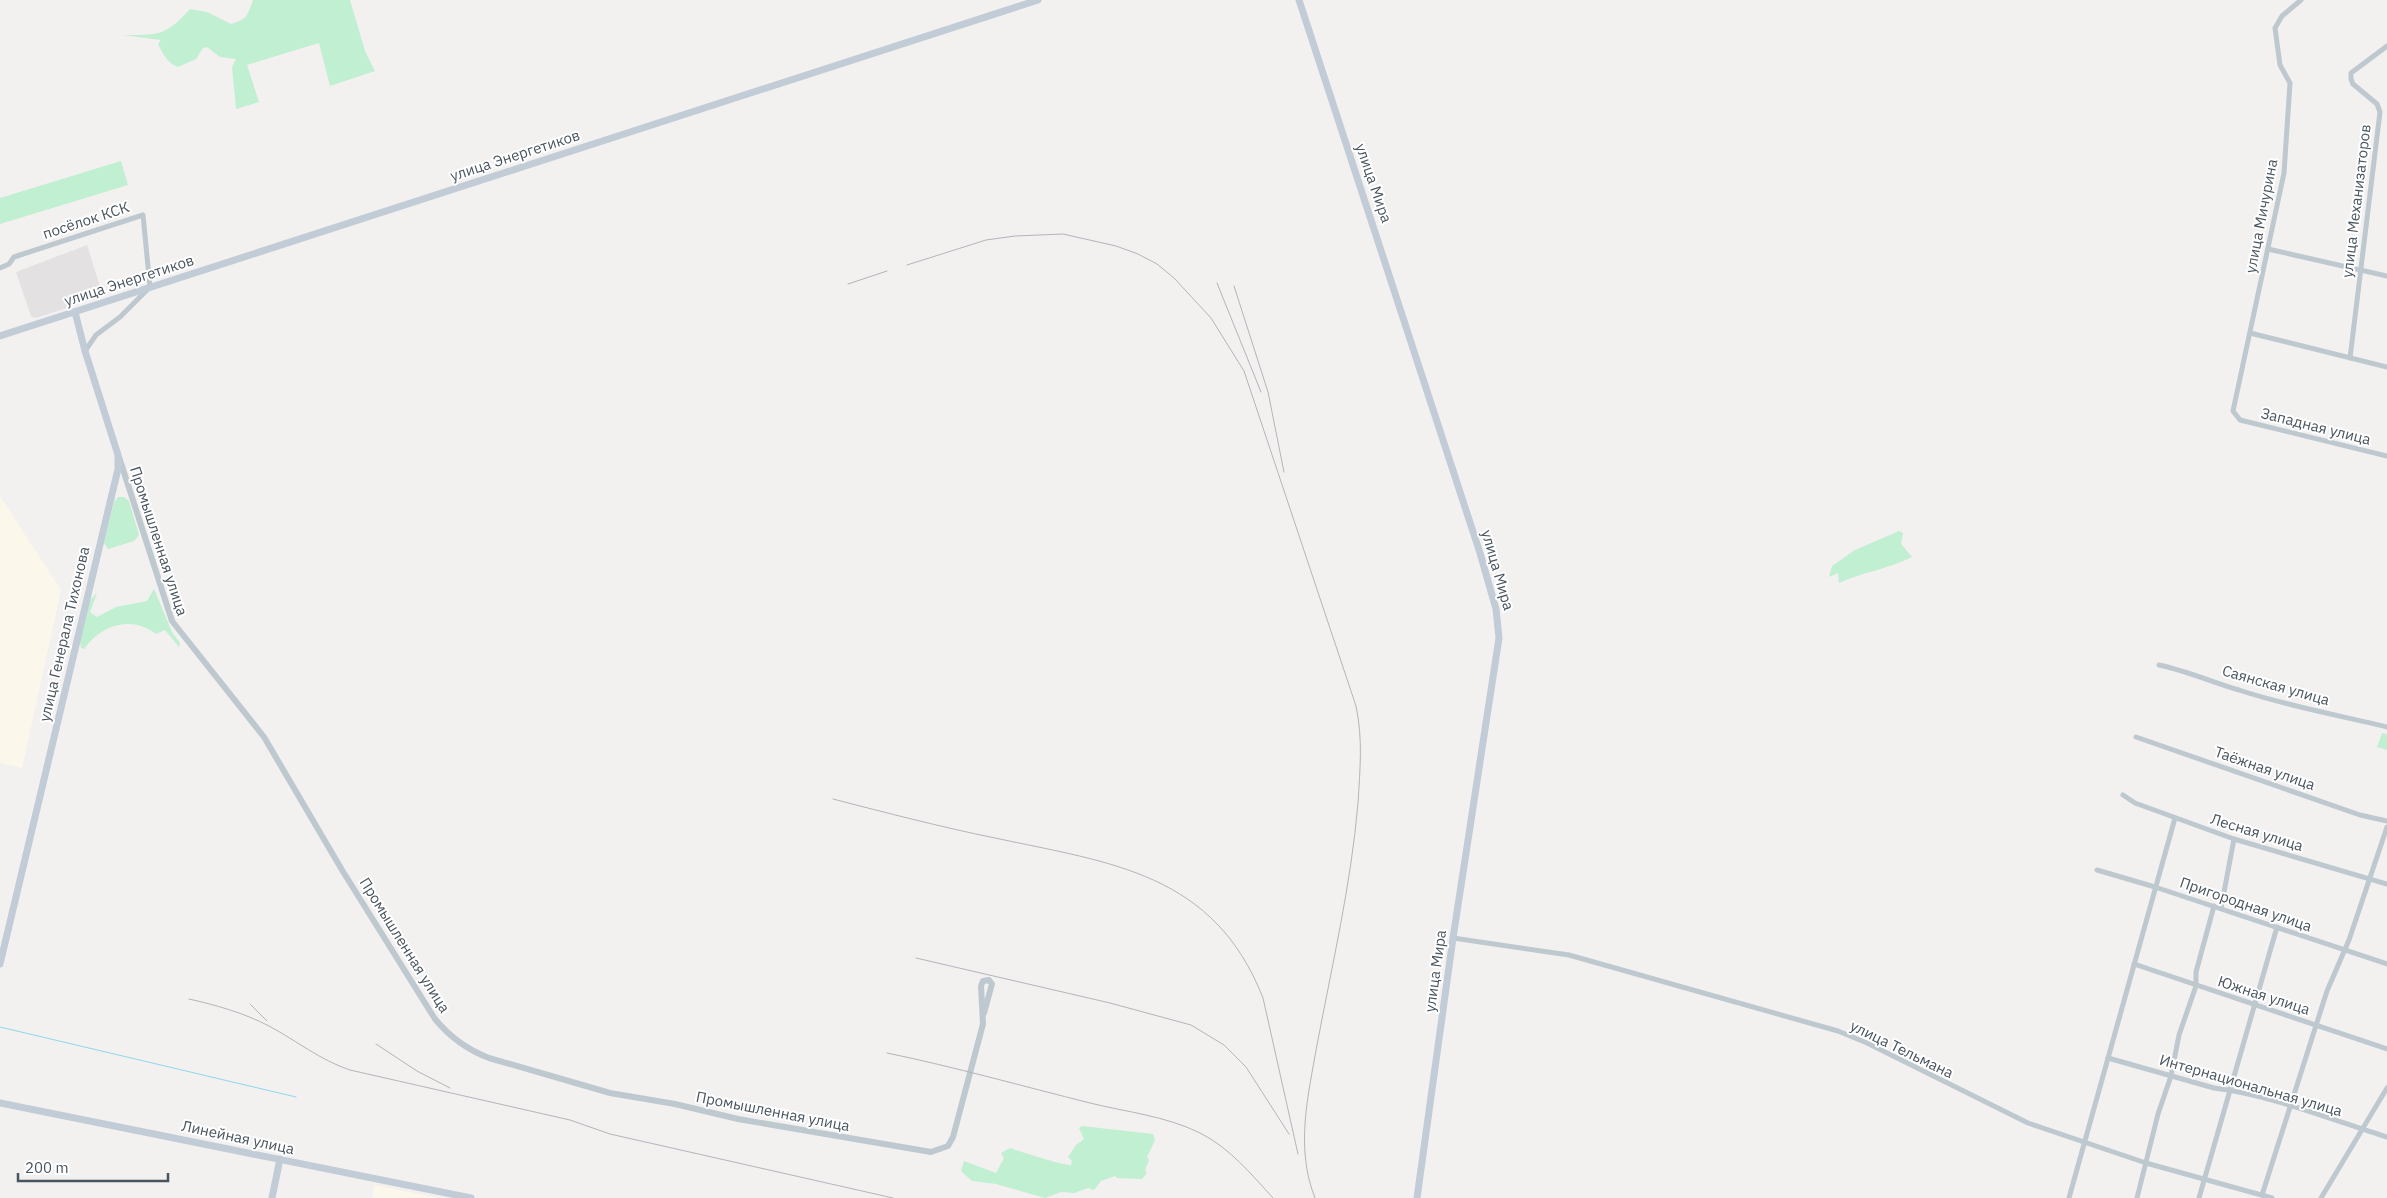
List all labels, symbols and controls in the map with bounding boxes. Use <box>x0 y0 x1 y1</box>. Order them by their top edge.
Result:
street label: улица Механизаторов <box>2337 123 2375 279</box>
street label: улица Энергетиков <box>448 125 582 185</box>
street label: улица Мира <box>1352 141 1396 225</box>
street label: улица Мичурина <box>2241 157 2281 275</box>
street label: посёлок КСК <box>40 197 132 243</box>
street label: улица Энергетиков <box>62 250 196 310</box>
street label: Западная улица <box>2259 403 2373 449</box>
street label: Промышленная улица <box>126 464 192 618</box>
street label: улица Мира <box>1477 528 1519 612</box>
street label: улица Генерала Тихонова <box>35 544 93 724</box>
street label: Саянская улица <box>2220 661 2332 709</box>
street label: Таёжная улица <box>2212 742 2318 794</box>
street label: Лесная улица <box>2208 809 2306 855</box>
street label: Пригородная улица <box>2177 872 2315 936</box>
street label: Промышленная улица <box>356 874 454 1016</box>
street label: улица Мира <box>1420 929 1450 1013</box>
street label: Южная улица <box>2216 971 2312 1019</box>
street label: улица Тельмана <box>1847 1016 1957 1082</box>
street label: Интернациональная улица <box>2157 1050 2345 1120</box>
street label: Промышленная улица <box>694 1087 852 1135</box>
street label: Линейная улица <box>180 1116 296 1158</box>
scale bar <box>18 1150 168 1182</box>
text: 200 m <box>25 1158 69 1177</box>

